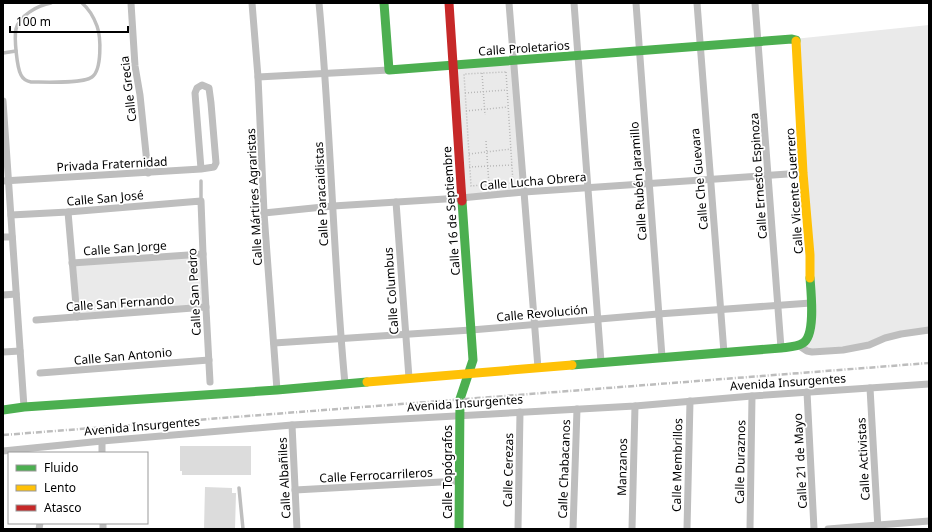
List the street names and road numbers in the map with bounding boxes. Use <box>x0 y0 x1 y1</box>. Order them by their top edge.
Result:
street label: Calle Proletarios <box>478 36 571 60</box>
street label: Calle Grecia <box>116 55 140 123</box>
street label: Calle Ernesto Espinoza <box>745 112 771 240</box>
street label: Calle Rubén Jaramillo <box>625 121 651 241</box>
street label: Calle Mártires Agraristas <box>242 127 266 266</box>
street label: Calle Che Guevara <box>686 127 712 231</box>
street label: Calle Vicente Guerrero <box>781 127 807 255</box>
street label: Calle Paracaidistas <box>310 141 332 247</box>
street label: Calle 16 de Septiembre <box>438 146 464 276</box>
street label: Privada Fraternidad <box>56 153 168 175</box>
street label: Calle Lucha Obrera <box>479 168 587 194</box>
street label: Calle San José <box>66 186 144 210</box>
street label: Calle San Jorge <box>83 237 168 259</box>
street label: Calle Columbus <box>379 247 403 335</box>
street label: Calle San Pedro <box>183 248 205 336</box>
street label: Calle San Fernando <box>65 291 175 315</box>
street label: Calle Revolución <box>496 301 588 325</box>
street label: Calle San Antonio <box>73 343 173 369</box>
street label: Avenida Insurgentes <box>729 369 847 395</box>
street label: Avenida Insurgentes <box>406 390 524 416</box>
street label: Avenida Insurgentes <box>83 412 201 440</box>
street label: Calle 21 de Mayo <box>789 413 811 509</box>
street label: Calle Activistas <box>852 417 874 501</box>
street label: Calle Membrillos <box>668 418 686 512</box>
street label: Calle Chabacanos <box>554 419 574 519</box>
street label: Calle Duraznos <box>731 420 749 504</box>
street label: Calle Topógrafos <box>439 425 456 519</box>
street label: Calle Cerezas <box>499 432 517 507</box>
street label: Calle Albañiles <box>273 437 295 519</box>
street label: Manzanos <box>613 438 631 496</box>
street label: Calle Ferrocarrileros <box>319 464 433 486</box>

